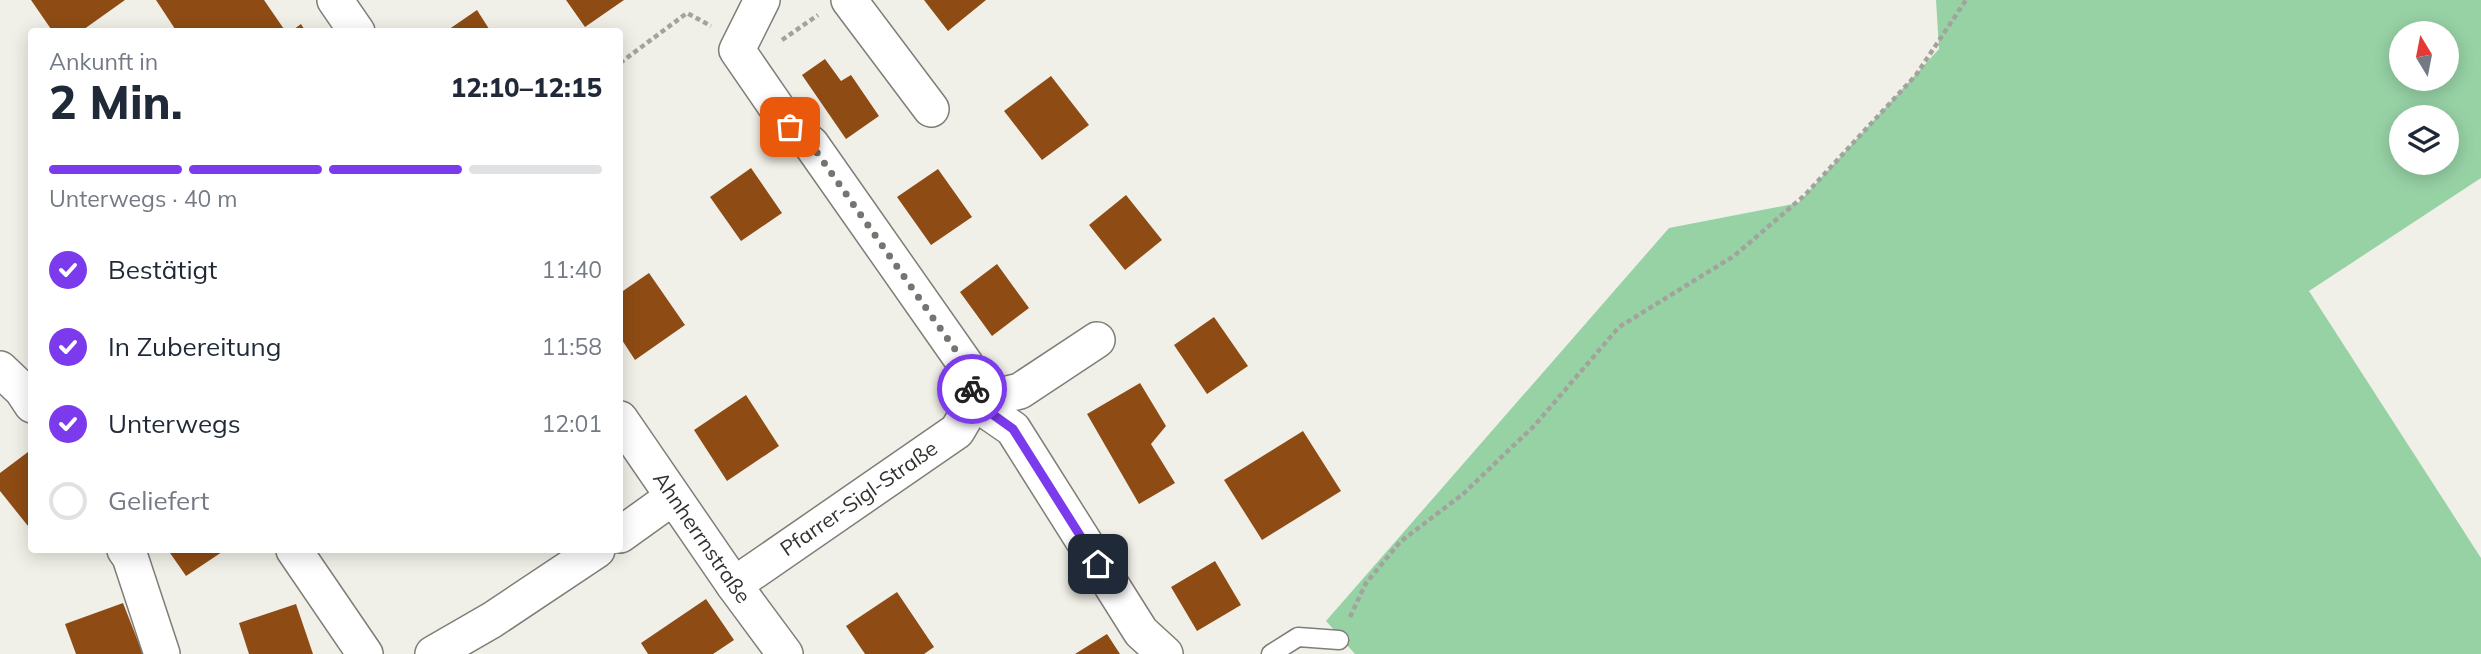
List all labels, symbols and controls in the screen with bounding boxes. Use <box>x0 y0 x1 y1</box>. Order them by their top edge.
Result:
north arrow <box>2389 21 2459 91</box>
map controls <box>2389 21 2459 175</box>
text: Ankunft in <box>49 47 158 76</box>
text: 12:10–12:15 <box>451 71 602 104</box>
text: 2 Min. <box>49 73 183 131</box>
pin <box>760 97 820 157</box>
button: layers <box>2389 105 2459 175</box>
icon: bag <box>771 108 809 146</box>
text: Unterwegs · 40 m <box>49 184 237 213</box>
icon: check <box>49 251 87 289</box>
text: Bestätigt <box>108 253 217 286</box>
text: 11:40 <box>542 255 602 284</box>
icon: check <box>49 328 87 366</box>
text: In Zubereitung <box>108 330 281 363</box>
text: 11:58 <box>542 332 602 361</box>
courier <box>937 354 1007 424</box>
icon: bike <box>953 370 991 408</box>
icon: check <box>49 405 87 443</box>
text: Unterwegs <box>108 407 241 440</box>
text: 12:01 <box>542 409 602 438</box>
street label: Pfarrer-Sigl-Straße <box>775 434 942 561</box>
street label: Ahnherrnstraße <box>648 466 757 608</box>
text: Geliefert <box>108 484 209 517</box>
pin <box>1068 534 1128 594</box>
icon: home <box>1079 545 1117 583</box>

